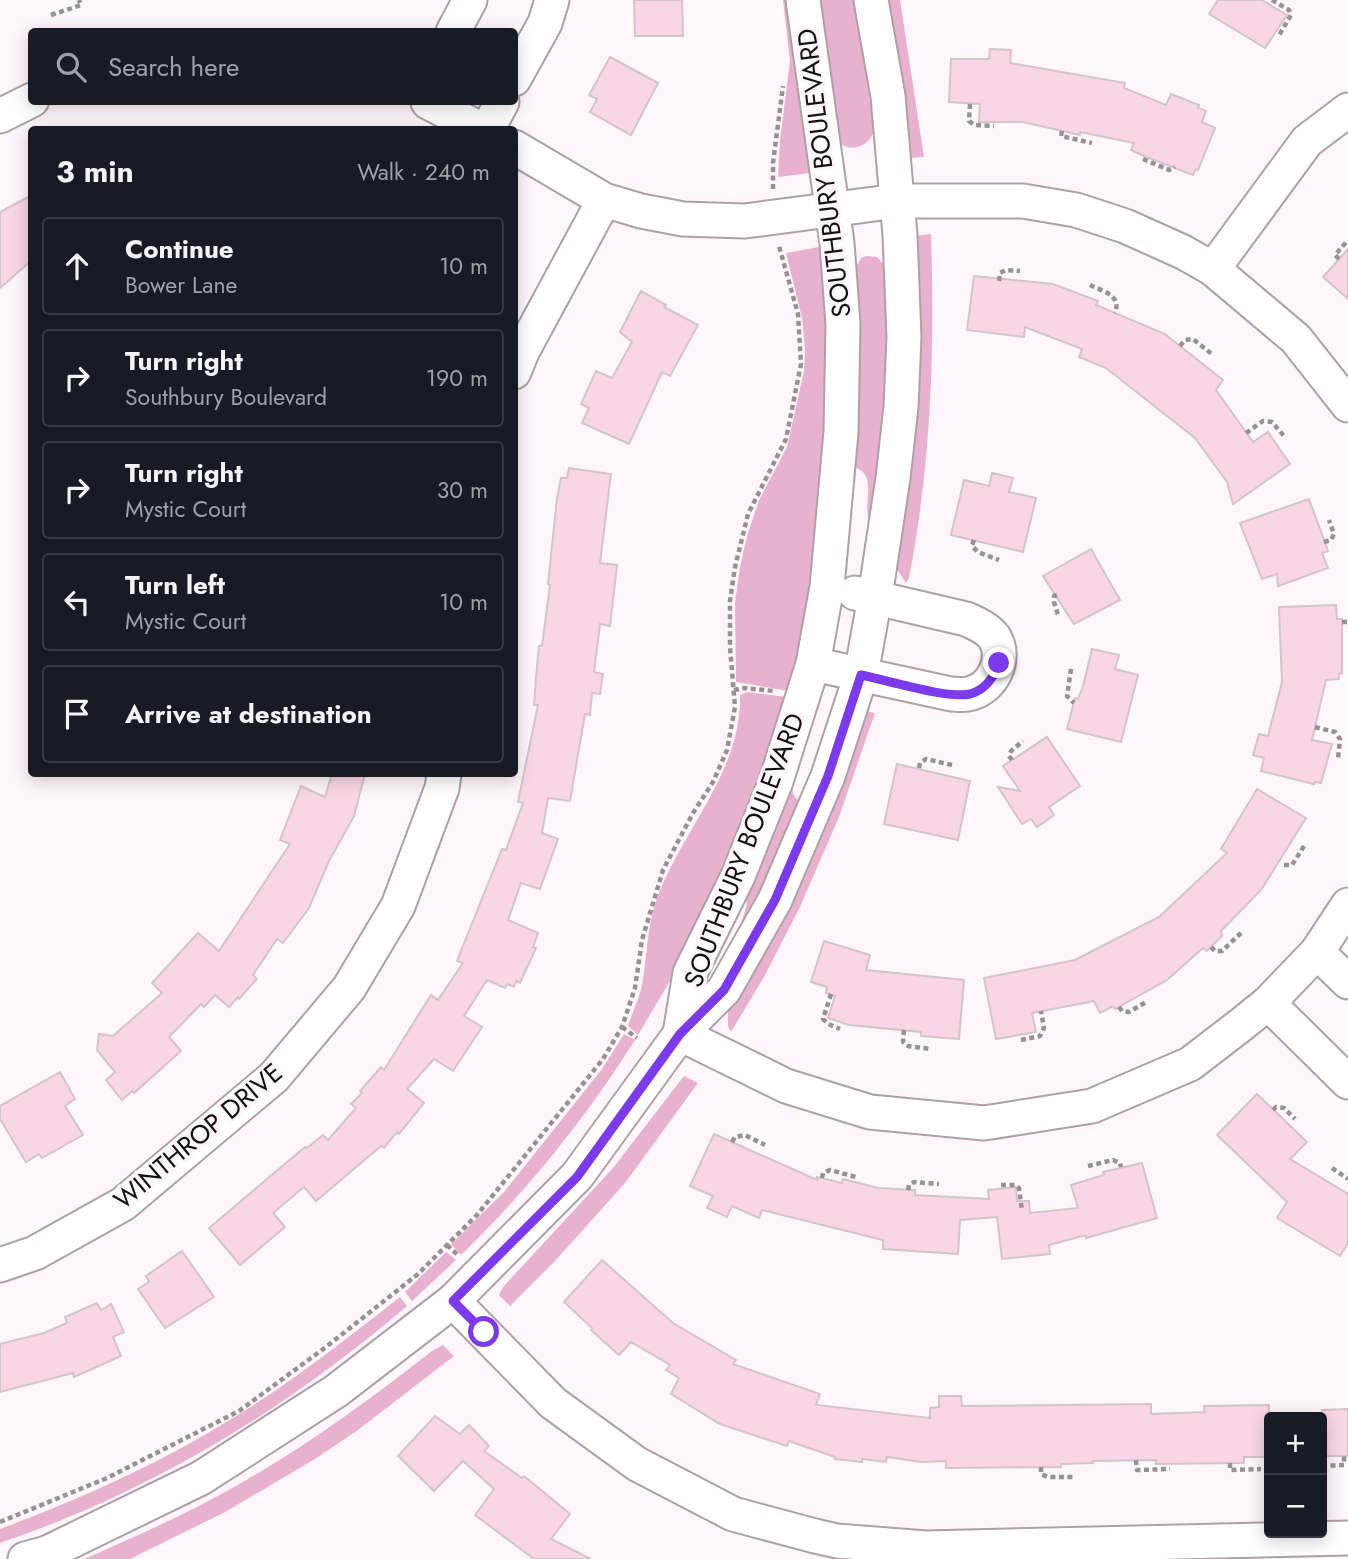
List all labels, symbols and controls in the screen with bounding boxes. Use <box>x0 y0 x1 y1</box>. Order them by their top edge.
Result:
street label: SOUTHBURY BOULEVARD <box>787 26 861 320</box>
search box <box>28 28 518 105</box>
icon: search <box>52 48 90 86</box>
text: Search here <box>108 48 240 86</box>
text: 3 min <box>56 150 134 193</box>
text: Walk · 240 m <box>357 155 490 189</box>
text: Continue <box>125 230 234 268</box>
icon: ahead <box>58 247 96 285</box>
text: 10 m <box>439 249 488 283</box>
text: Bower Lane <box>125 268 237 302</box>
text: Turn right <box>125 342 243 380</box>
icon: right <box>58 359 96 397</box>
text: 190 m <box>426 361 488 395</box>
text: Southbury Boulevard <box>125 380 327 414</box>
text: Turn right <box>125 454 243 492</box>
icon: right <box>58 471 96 509</box>
text: 30 m <box>437 473 488 507</box>
text: Mystic Court <box>125 492 246 526</box>
text: Turn left <box>125 566 225 604</box>
icon: left <box>58 583 96 621</box>
text: 10 m <box>439 585 488 619</box>
text: Mystic Court <box>125 604 246 638</box>
route end <box>983 647 1014 678</box>
icon: arrive <box>58 695 96 733</box>
text: Arrive at destination <box>125 695 372 733</box>
street label: SOUTHBURY BOULEVARD <box>674 707 814 993</box>
street label: WINTHROP DRIVE <box>105 1054 291 1218</box>
route start <box>468 1316 499 1347</box>
map controls <box>1264 1412 1327 1538</box>
button: + <box>1264 1412 1327 1475</box>
button: − <box>1264 1475 1327 1538</box>

